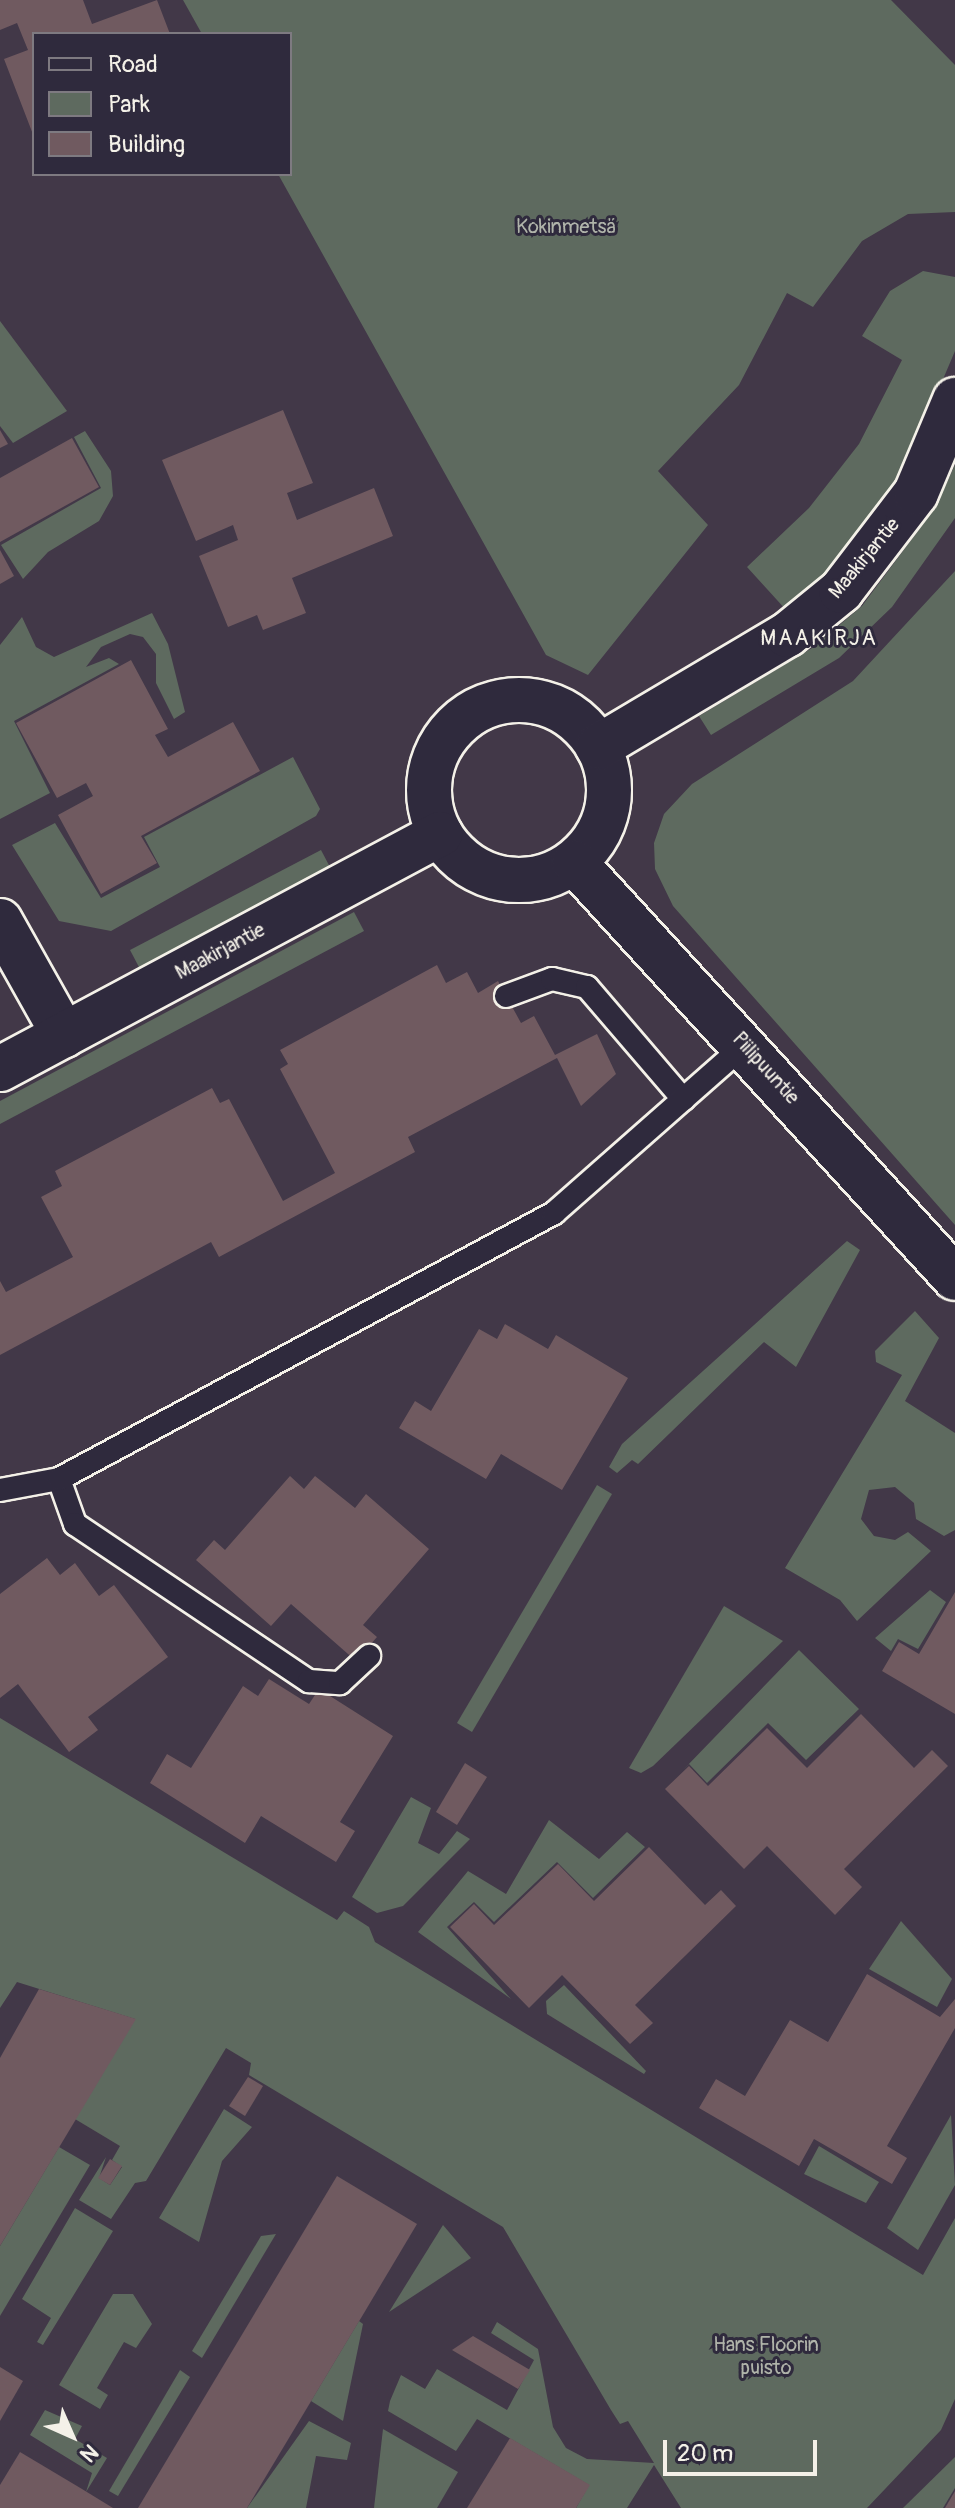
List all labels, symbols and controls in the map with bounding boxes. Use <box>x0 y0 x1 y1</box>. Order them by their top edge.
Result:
legend <box>32 32 292 176</box>
text: Road <box>108 50 158 79</box>
text: Park <box>108 90 150 119</box>
text: Building <box>108 130 185 159</box>
park label: Kokinmetsä <box>516 214 616 238</box>
street label: Maakirjantie <box>823 513 905 603</box>
district label: MAAKIRJA <box>760 626 878 652</box>
street label: Maakirjantie <box>171 917 269 985</box>
street label: Piilipuuntie <box>727 1027 805 1109</box>
park label: Hans Floorin puisto <box>713 2333 819 2380</box>
north arrow <box>32 2396 112 2476</box>
scale bar <box>667 2424 821 2474</box>
text: N <box>74 2438 104 2468</box>
text: 20 m <box>677 2439 733 2468</box>

